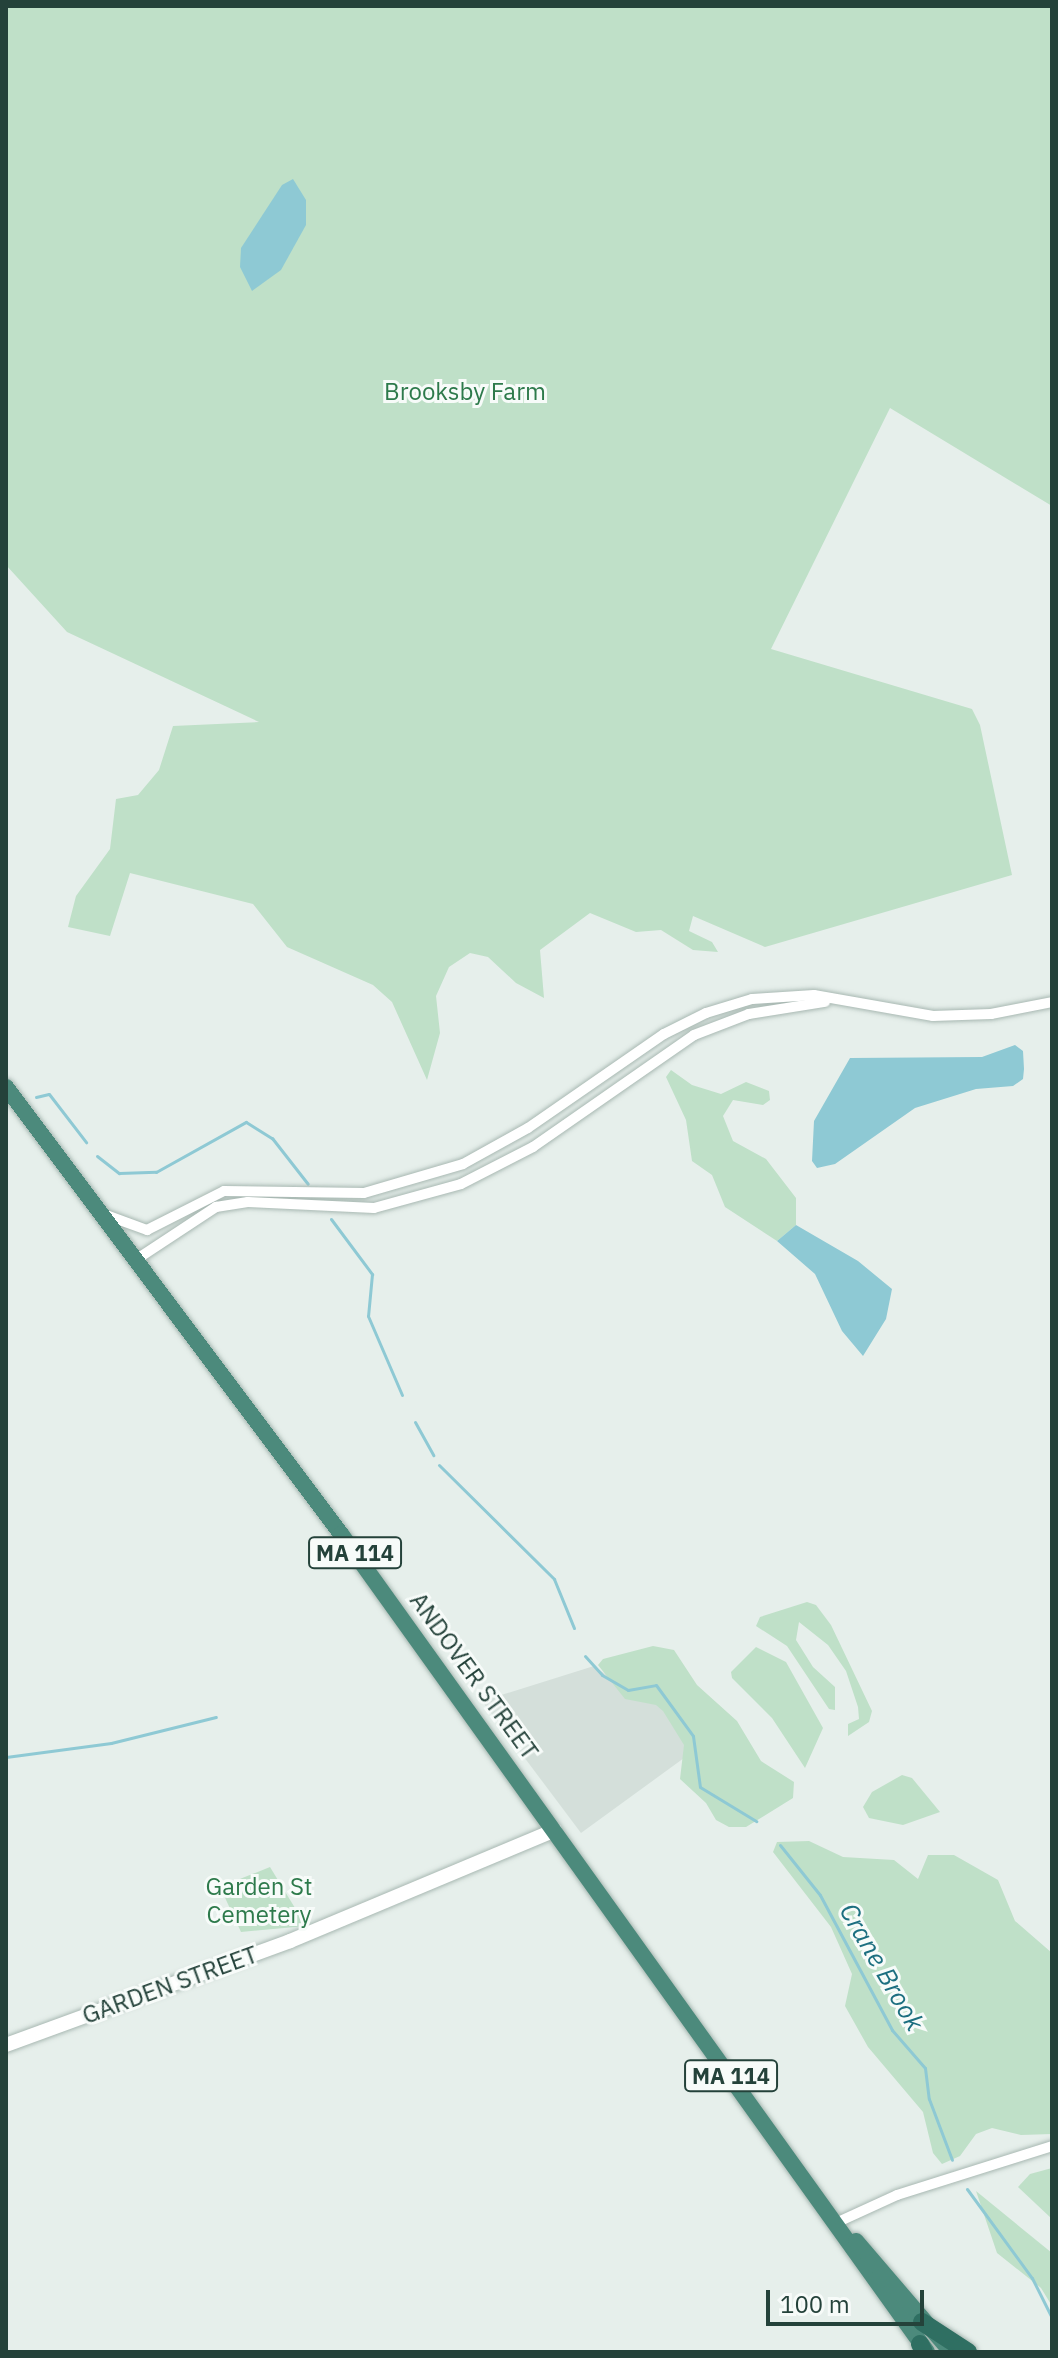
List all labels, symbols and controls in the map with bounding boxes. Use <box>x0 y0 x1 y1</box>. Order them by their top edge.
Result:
park label: Brooksby Farm <box>384 378 546 406</box>
road number: MA 114 <box>307 1535 403 1571</box>
street label: ANDOVER STREET <box>404 1587 544 1765</box>
park label: Garden St Cemetery <box>206 1873 312 1929</box>
water label: Crane Brook <box>833 1898 931 2036</box>
street label: GARDEN STREET <box>78 1940 262 2030</box>
road number: MA 114 <box>683 2058 779 2094</box>
scale bar <box>770 2274 928 2324</box>
text: 100 m <box>780 2288 850 2320</box>

